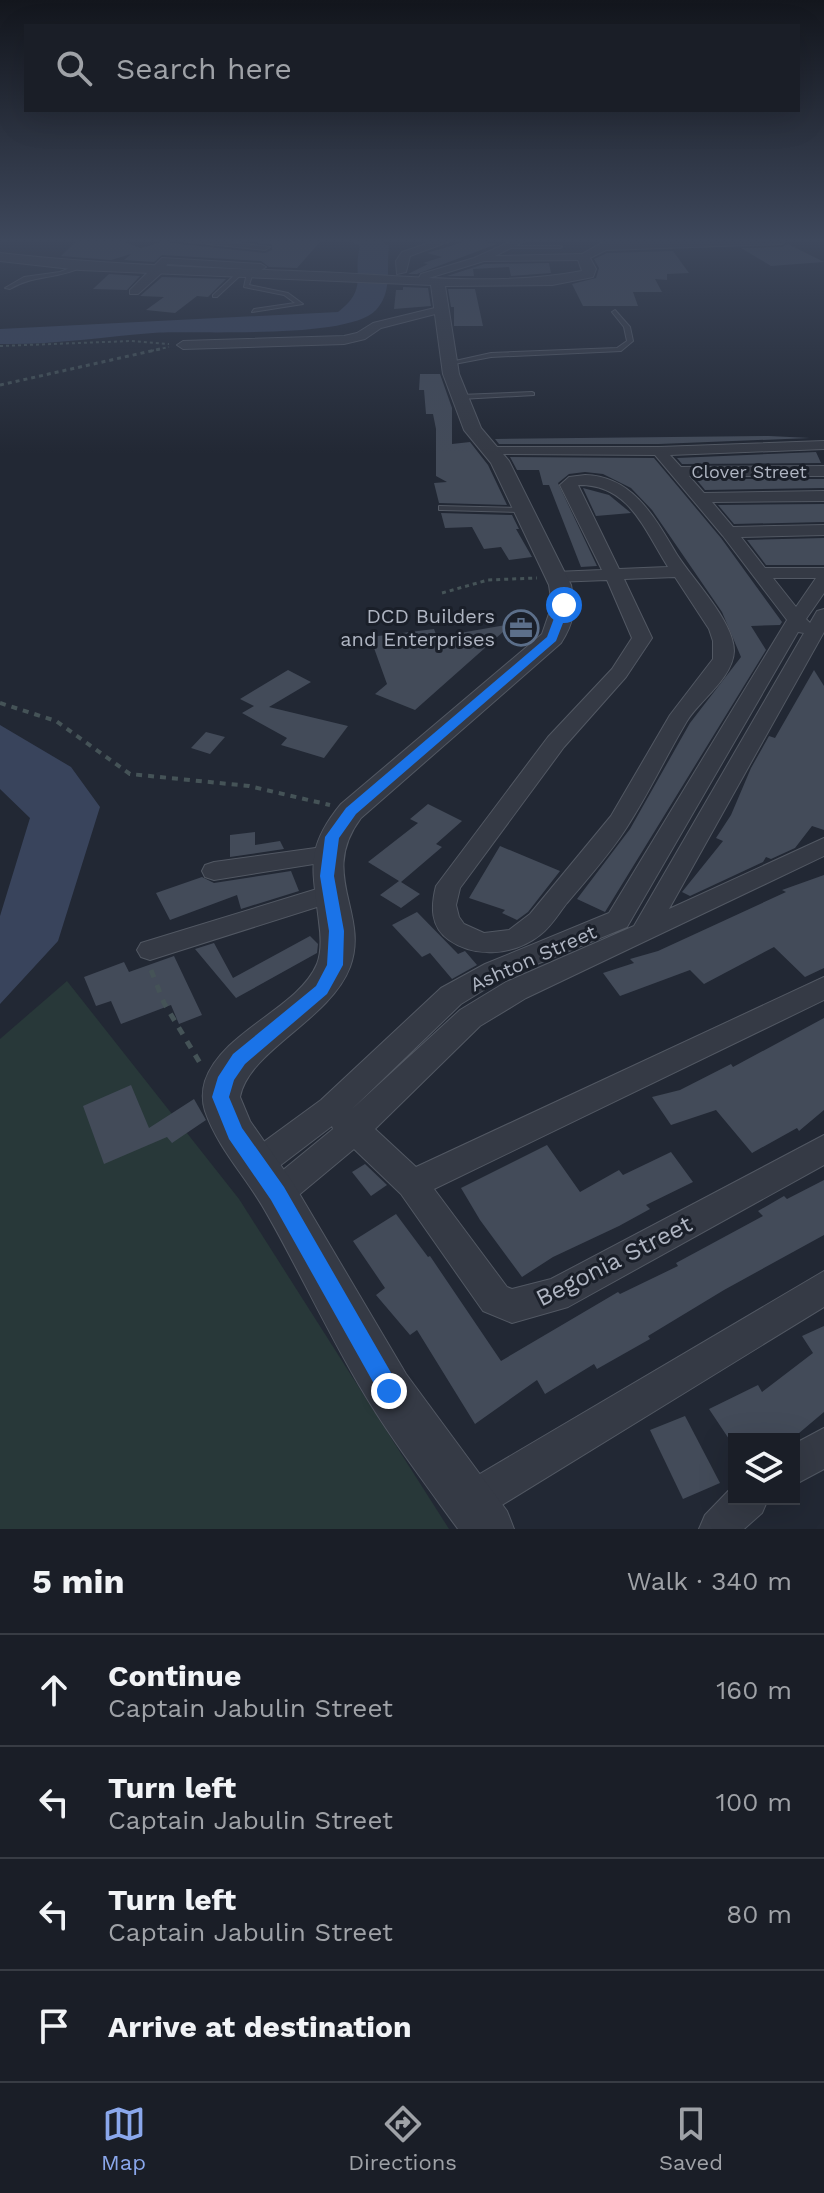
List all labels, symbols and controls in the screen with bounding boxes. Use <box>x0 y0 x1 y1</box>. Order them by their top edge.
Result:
search box <box>24 24 800 112</box>
icon: search <box>52 46 96 90</box>
text: Search here <box>116 51 292 86</box>
street label: Clover Street <box>691 461 807 482</box>
route start <box>546 587 582 623</box>
place label: DCD Builders and Enterprises <box>340 604 495 651</box>
office icon: DCD Builders and Enterprises <box>502 609 540 647</box>
street label: Ashton Street <box>466 919 600 997</box>
street label: Begonia Street <box>531 1210 697 1312</box>
route end <box>371 1373 407 1409</box>
map controls <box>728 1433 800 1505</box>
button: layers <box>728 1433 800 1505</box>
text: 5 min <box>32 1561 125 1601</box>
text: Walk · 340 m <box>627 1566 792 1596</box>
text: Continue <box>108 1658 241 1693</box>
icon: ahead <box>32 1668 76 1712</box>
text: 160 m <box>716 1675 792 1705</box>
text: Captain Jabulin Street <box>108 1693 393 1723</box>
text: Turn left <box>108 1770 236 1805</box>
icon: left <box>32 1780 76 1824</box>
text: 100 m <box>716 1787 792 1817</box>
text: Captain Jabulin Street <box>108 1805 393 1835</box>
text: Turn left <box>108 1882 236 1917</box>
icon: left <box>32 1892 76 1936</box>
text: 80 m <box>726 1899 792 1929</box>
text: Captain Jabulin Street <box>108 1917 393 1947</box>
icon: arrive <box>32 2004 76 2048</box>
text: Arrive at destination <box>108 2009 412 2044</box>
tab: Map <box>101 2102 146 2175</box>
tab: Directions <box>348 2102 457 2175</box>
tab: Saved <box>659 2102 723 2175</box>

